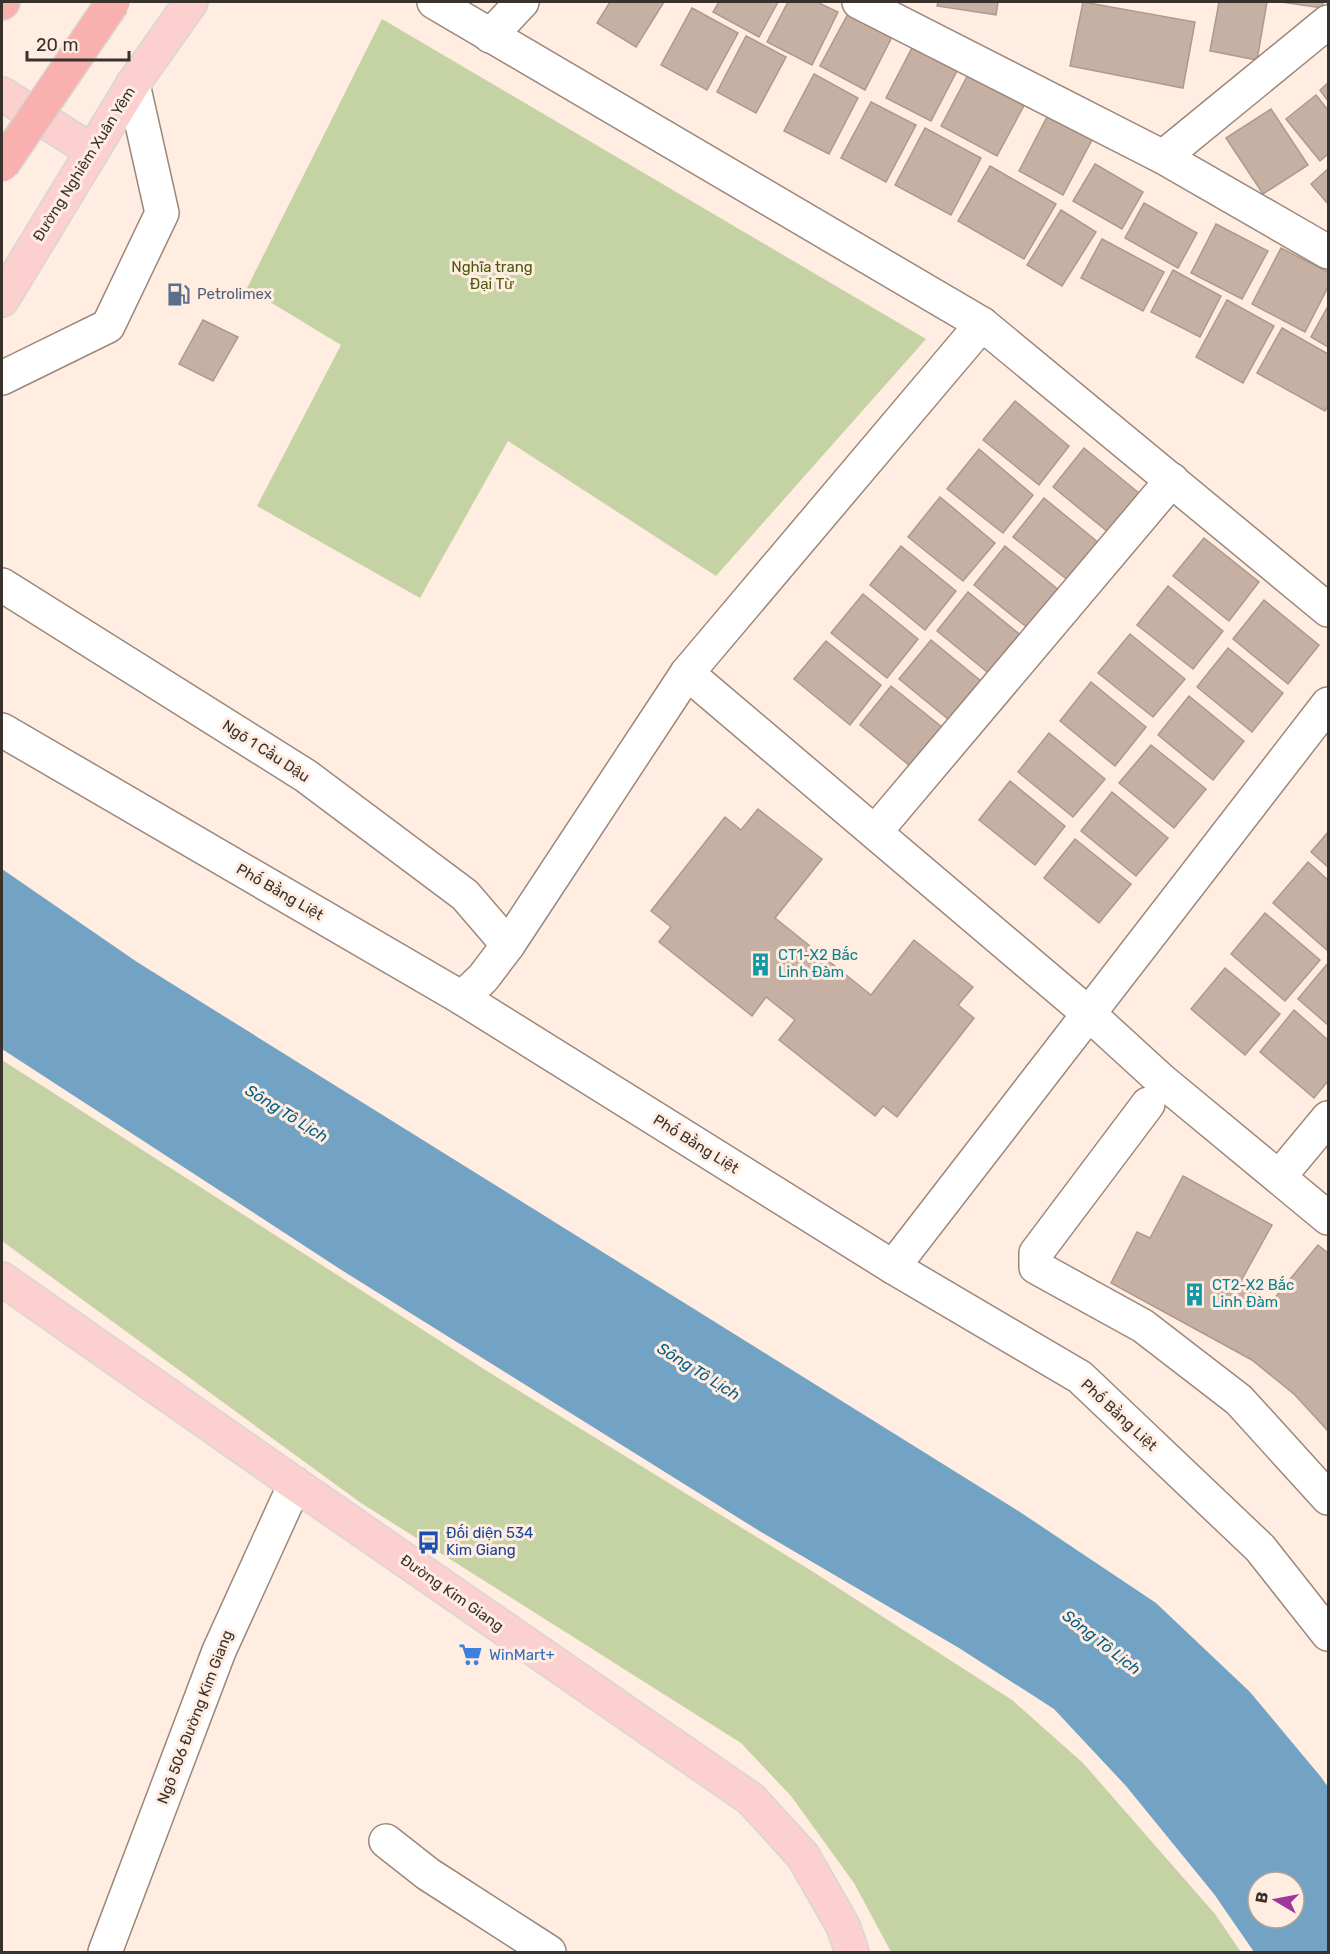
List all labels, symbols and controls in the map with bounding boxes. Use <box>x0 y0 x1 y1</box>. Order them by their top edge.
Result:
scale bar <box>27 24 129 62</box>
text: 20 m <box>36 34 78 56</box>
street label: Đường Nghiêm Xuân Yêm <box>29 83 139 245</box>
park label: Nghĩa trang Đại Từ <box>451 258 533 293</box>
fuel station icon: Petrolimex <box>166 281 192 307</box>
place label: Petrolimex <box>197 285 272 303</box>
street label: Ngõ 1 Cầu Dậu <box>219 716 313 786</box>
street label: Phố Bằng Liệt <box>233 860 327 924</box>
place label: CT1-X2 Bắc Linh Đàm <box>778 946 858 981</box>
building icon: CT1-X2 Bắc Linh Đàm <box>747 951 773 977</box>
water label: Sông Tô Lịch <box>242 1081 332 1146</box>
street label: Phố Bằng Liệt <box>650 1110 742 1177</box>
place label: CT2-X2 Bắc Linh Đàm <box>1212 1276 1294 1311</box>
building icon: CT2-X2 Bắc Linh Đàm <box>1181 1281 1207 1307</box>
water label: Sông Tô Lịch <box>654 1339 744 1404</box>
street label: Phố Bằng Liệt <box>1077 1375 1161 1455</box>
place label: Đối diện 534 Kim Giang <box>446 1524 533 1559</box>
bus stop icon: Đối diện 534 Kim Giang <box>415 1529 441 1555</box>
street label: Đường Kim Giang <box>397 1551 507 1635</box>
water label: Sông Tô Lịch <box>1059 1606 1145 1679</box>
street label: Ngõ 506 Đường Kim Giang <box>153 1628 237 1806</box>
supermarket icon: WinMart+ <box>458 1642 484 1668</box>
place label: WinMart+ <box>489 1646 555 1664</box>
north arrow <box>1246 1870 1306 1930</box>
text: B <box>1251 1890 1272 1905</box>

